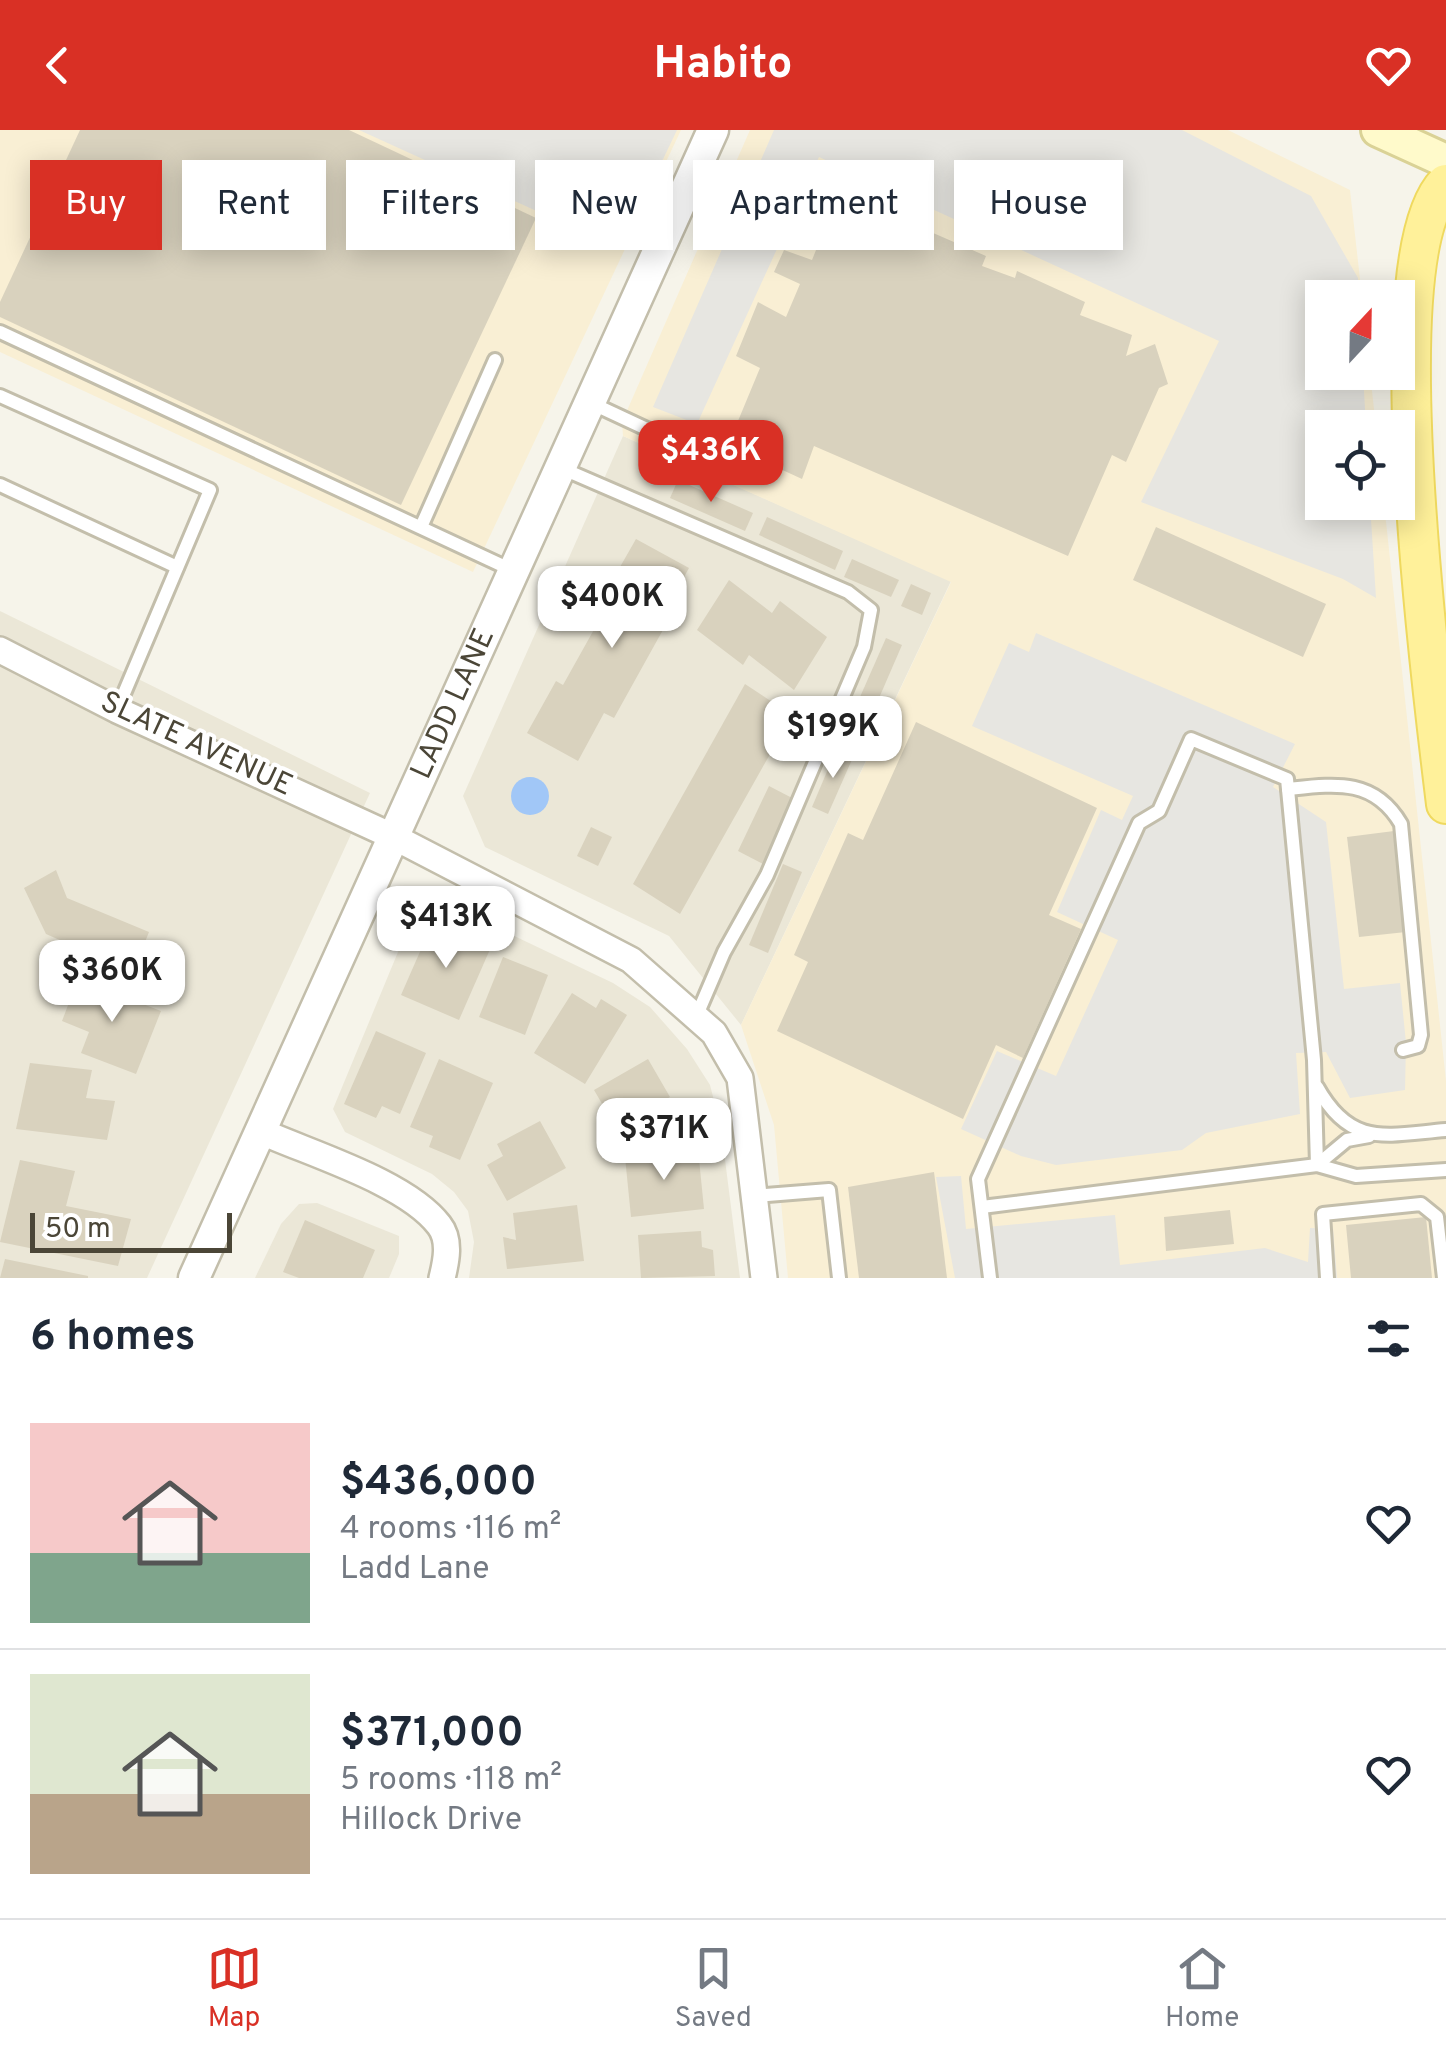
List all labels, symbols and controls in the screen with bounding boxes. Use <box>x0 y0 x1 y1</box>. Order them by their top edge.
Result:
text: Habito <box>653 37 793 94</box>
icon: back <box>30 38 85 93</box>
icon: heart <box>1361 38 1416 93</box>
chip: Buy <box>30 160 162 250</box>
chip: Rent <box>182 160 326 250</box>
chip: Filters <box>346 160 515 250</box>
chip: New <box>535 160 673 250</box>
chip: Apartment <box>693 160 934 250</box>
chip: House <box>954 160 1123 250</box>
north arrow <box>1305 280 1415 390</box>
map controls <box>1305 280 1415 520</box>
button: locate <box>1305 410 1415 520</box>
pin: $436K <box>641 420 781 505</box>
text: $436K <box>660 432 762 472</box>
pin: $400K <box>542 566 682 651</box>
text: $400K <box>560 578 664 618</box>
street label: LADD LANE <box>403 623 504 785</box>
street label: SLATE AVENUE <box>94 684 298 806</box>
pin: $199K <box>763 696 903 781</box>
text: $199K <box>786 708 880 748</box>
pin: $413K <box>376 886 516 971</box>
text: $413K <box>399 898 493 938</box>
pin: $360K <box>42 940 182 1025</box>
text: $360K <box>61 952 163 992</box>
pin: $371K <box>594 1098 734 1183</box>
text: $371K <box>618 1110 710 1150</box>
scale bar <box>30 1208 232 1252</box>
text: 50 m <box>45 1212 111 1248</box>
icon: filters <box>1361 1311 1416 1366</box>
text: 6 homes <box>30 1312 195 1365</box>
text: $436,000 <box>340 1457 537 1510</box>
icon: home <box>110 1463 230 1583</box>
icon: heart <box>1361 1496 1416 1551</box>
text: 4 rooms · 116 m² <box>340 1510 561 1550</box>
text: Ladd Lane <box>340 1550 490 1590</box>
text: $371,000 <box>340 1708 524 1761</box>
icon: home <box>110 1714 230 1834</box>
icon: heart <box>1361 1747 1416 1802</box>
text: 5 rooms · 118 m² <box>340 1761 562 1801</box>
text: Hillock Drive <box>340 1801 522 1841</box>
tab: Map <box>207 1941 262 2037</box>
tab: Saved <box>675 1941 752 2037</box>
tab: Home <box>1165 1941 1239 2037</box>

